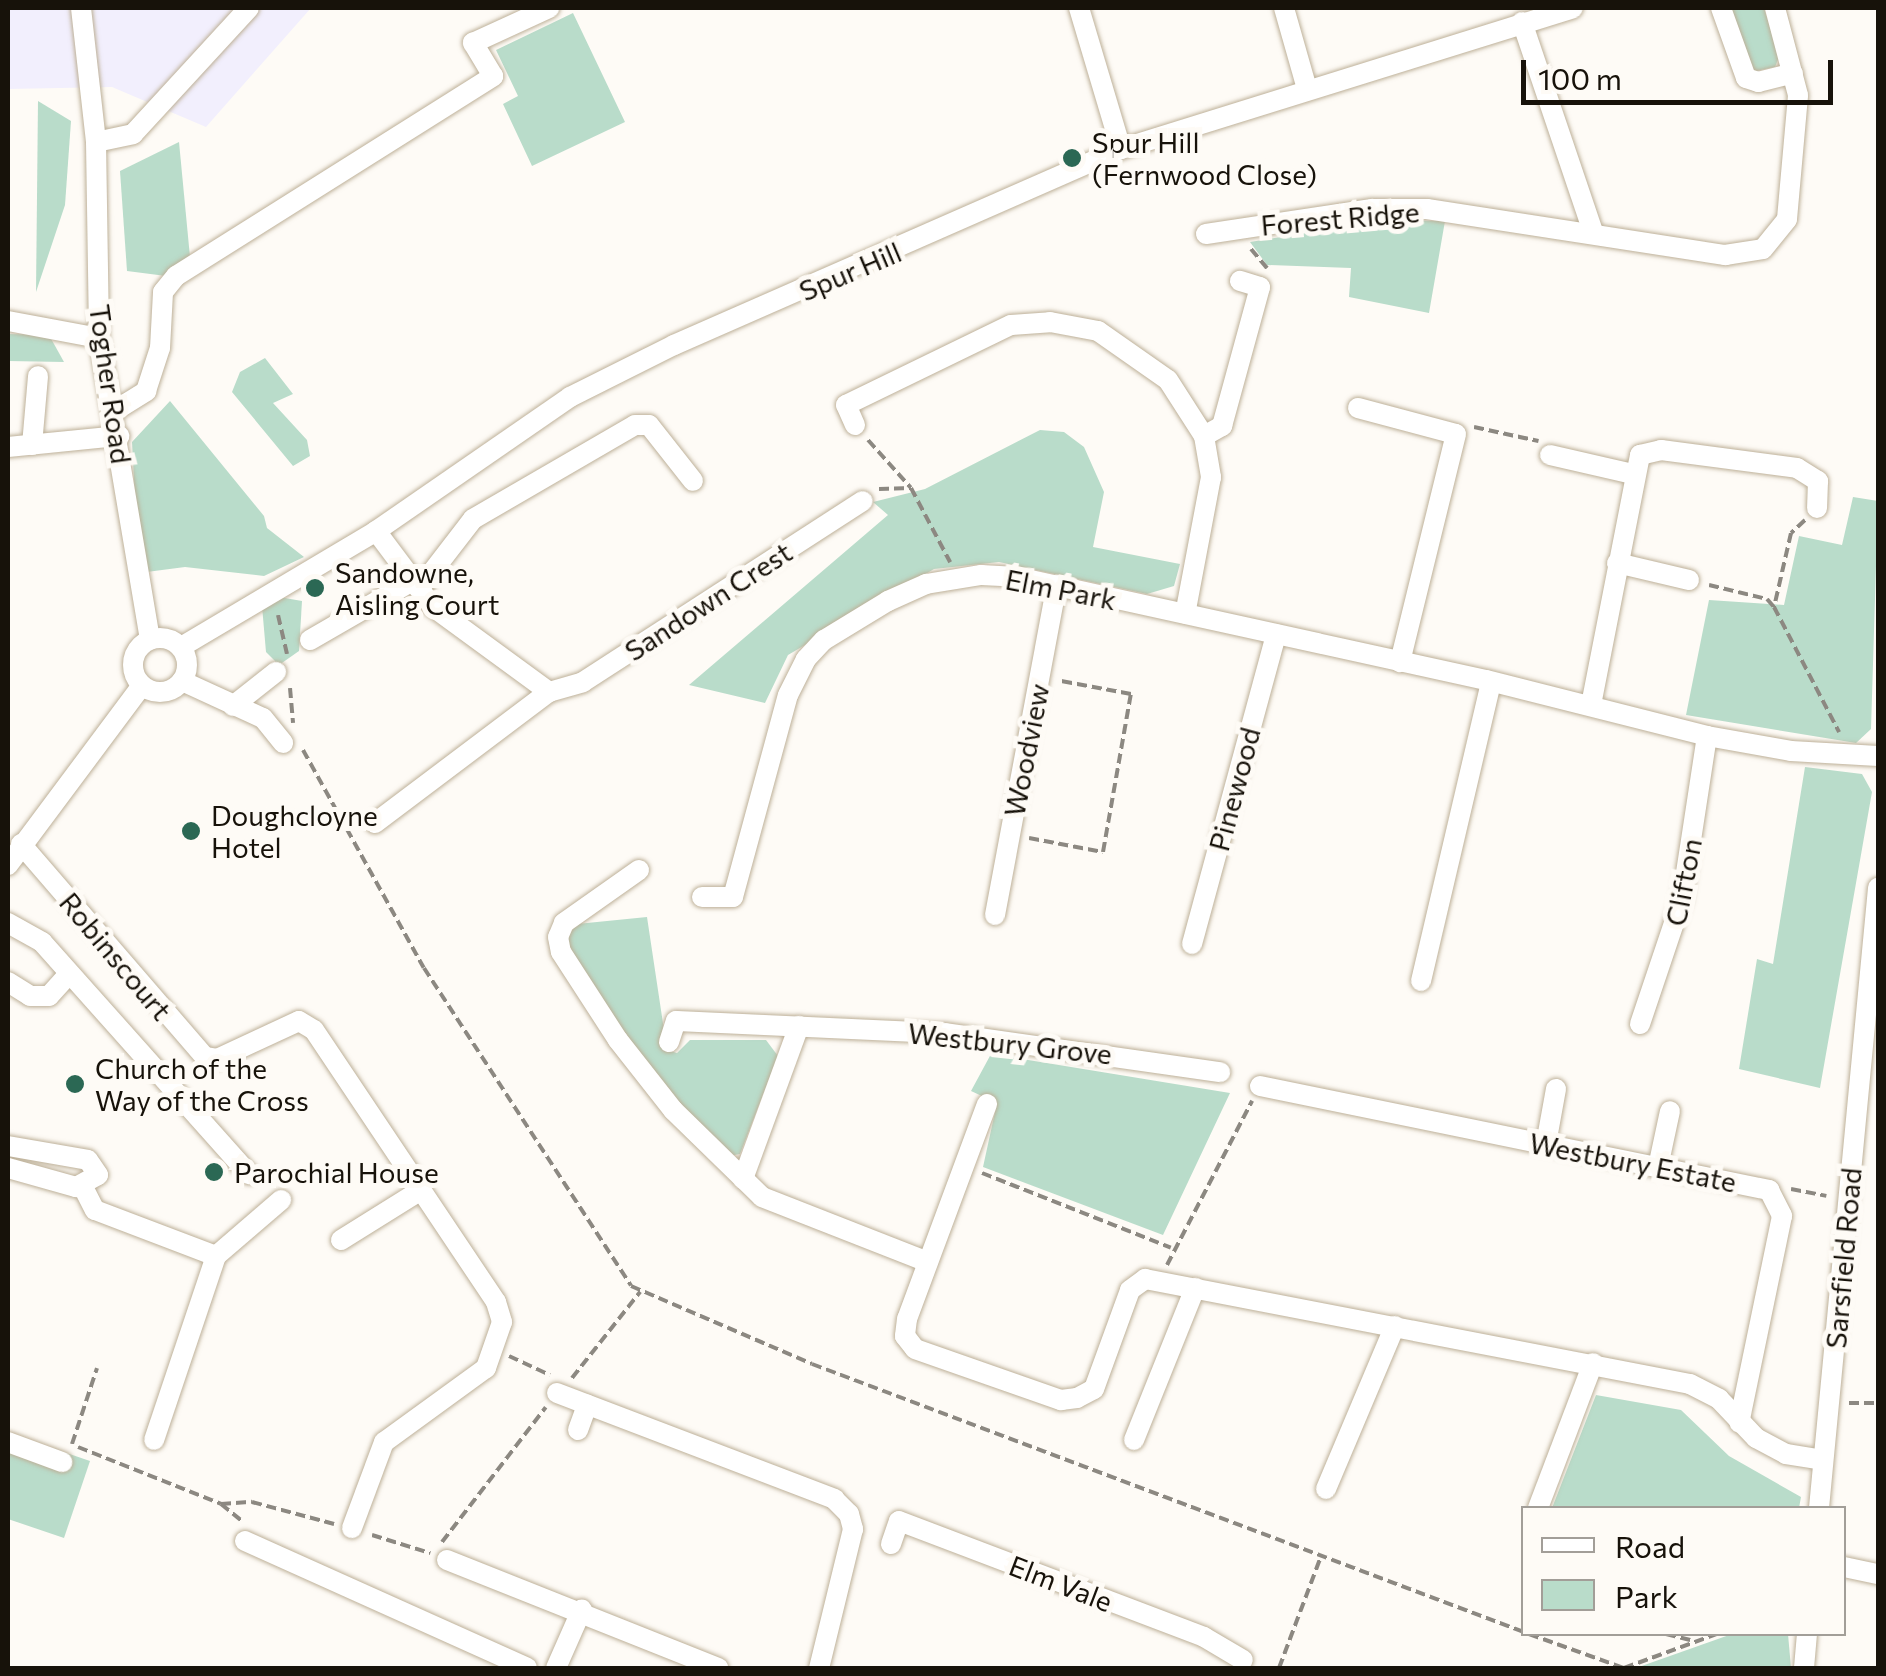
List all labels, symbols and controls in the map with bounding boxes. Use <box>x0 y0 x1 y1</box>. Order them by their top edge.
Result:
scale bar <box>1526 40 1838 102</box>
text: 100 m <box>1538 59 1622 96</box>
place label: Spur Hill (Fernwood Close) <box>1092 125 1317 191</box>
marker: Spur Hill (Fernwood Close) <box>1061 147 1083 169</box>
street label: Forest Ridge <box>1259 194 1421 242</box>
street label: Spur Hill <box>794 235 906 307</box>
street label: Togher Road <box>83 302 139 466</box>
street label: Sandown Crest <box>618 535 798 667</box>
place label: Sandowne, Aisling Court <box>335 555 499 621</box>
street label: Elm Park <box>1003 562 1119 616</box>
marker: Sandowne, Aisling Court <box>304 577 326 599</box>
street label: Woodview <box>997 681 1055 819</box>
street label: Pinewood <box>1201 723 1267 855</box>
place label: Doughcloyne Hotel <box>211 798 378 864</box>
marker: Doughcloyne Hotel <box>180 820 202 842</box>
street label: Clifton <box>1658 835 1708 929</box>
street label: Robinscourt <box>53 885 179 1027</box>
street label: Westbury Grove <box>906 1016 1114 1070</box>
place label: Church of the Way of the Cross <box>95 1051 309 1117</box>
marker: Church of the Way of the Cross <box>64 1073 86 1095</box>
street label: Westbury Estate <box>1527 1125 1739 1199</box>
place label: Parochial House <box>234 1155 439 1189</box>
marker: Parochial House <box>203 1161 225 1183</box>
street label: Sarsfield Road <box>1818 1166 1868 1350</box>
legend <box>1521 1506 1846 1636</box>
text: Road <box>1615 1527 1685 1564</box>
street label: Elm Vale <box>1005 1548 1117 1618</box>
text: Park <box>1615 1577 1678 1614</box>

